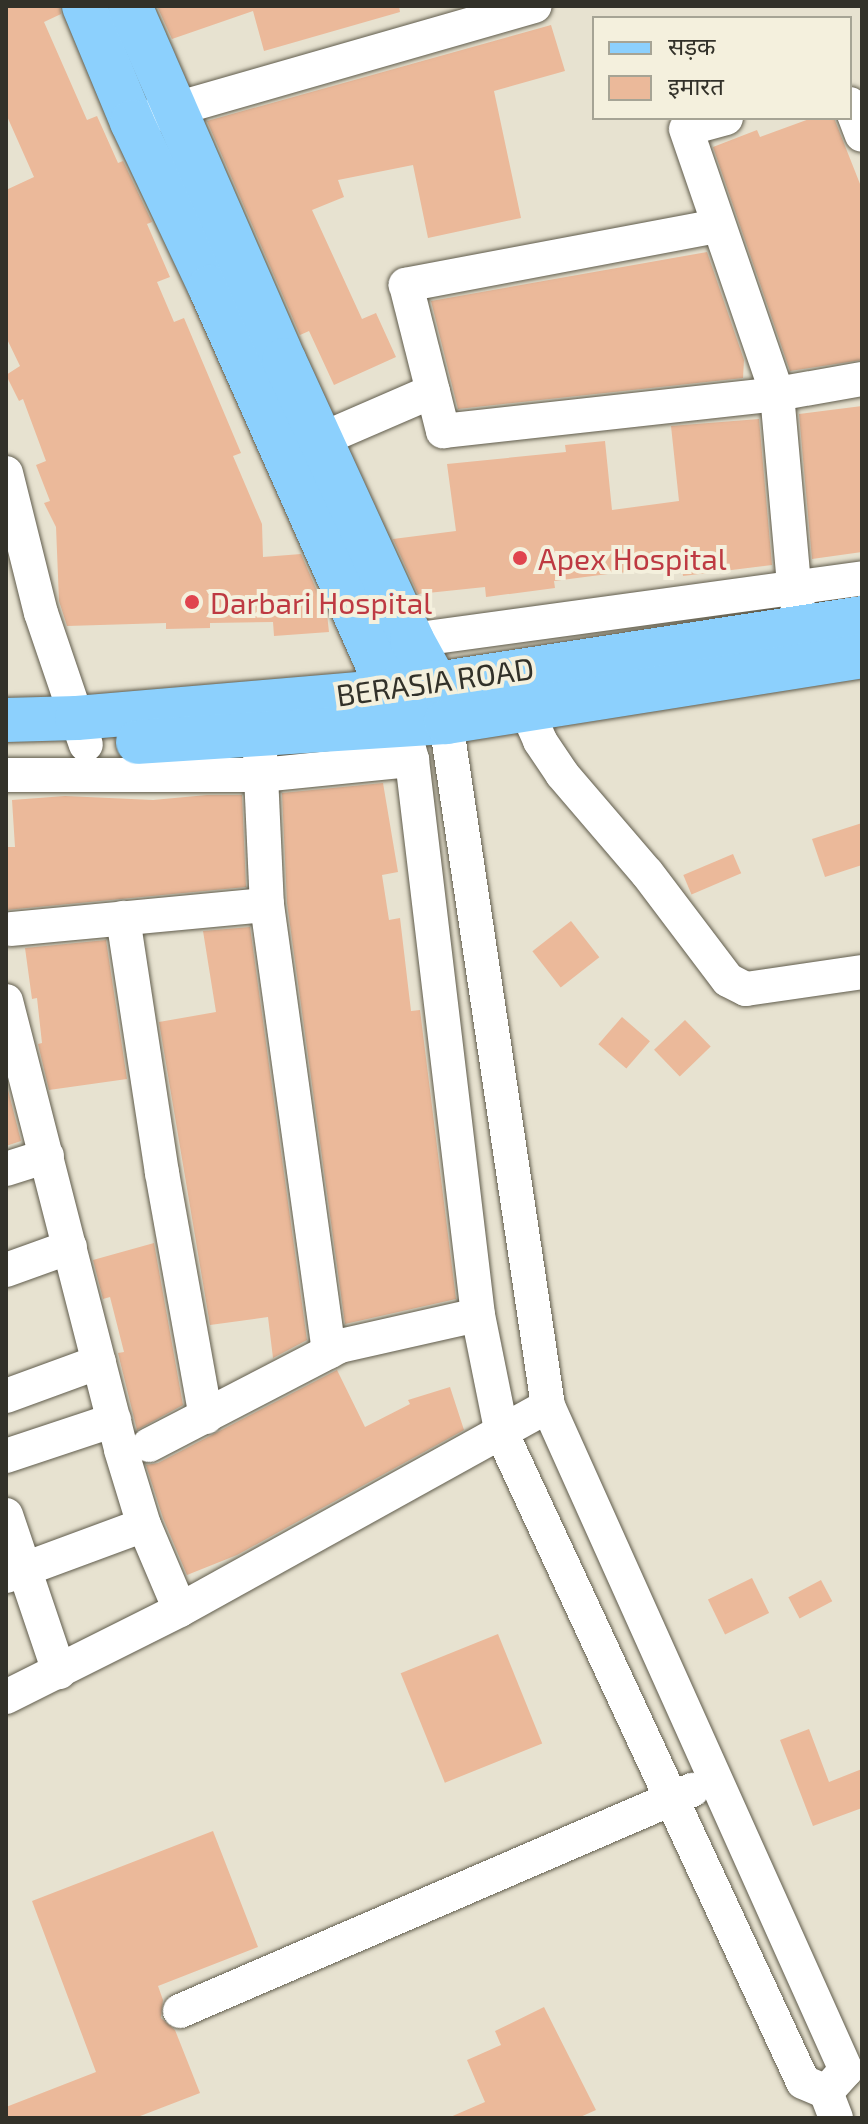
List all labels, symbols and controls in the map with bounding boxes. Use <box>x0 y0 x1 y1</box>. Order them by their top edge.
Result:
legend <box>592 16 852 120</box>
text: सड़क <box>668 31 716 60</box>
text: इमारत <box>668 71 724 100</box>
place label: Apex Hospital <box>538 540 727 576</box>
marker: Apex Hospital <box>509 547 531 569</box>
place label: Darbari Hospital <box>210 584 432 620</box>
marker: Darbari Hospital <box>181 591 203 613</box>
street label: BERASIA ROAD <box>334 649 536 713</box>

